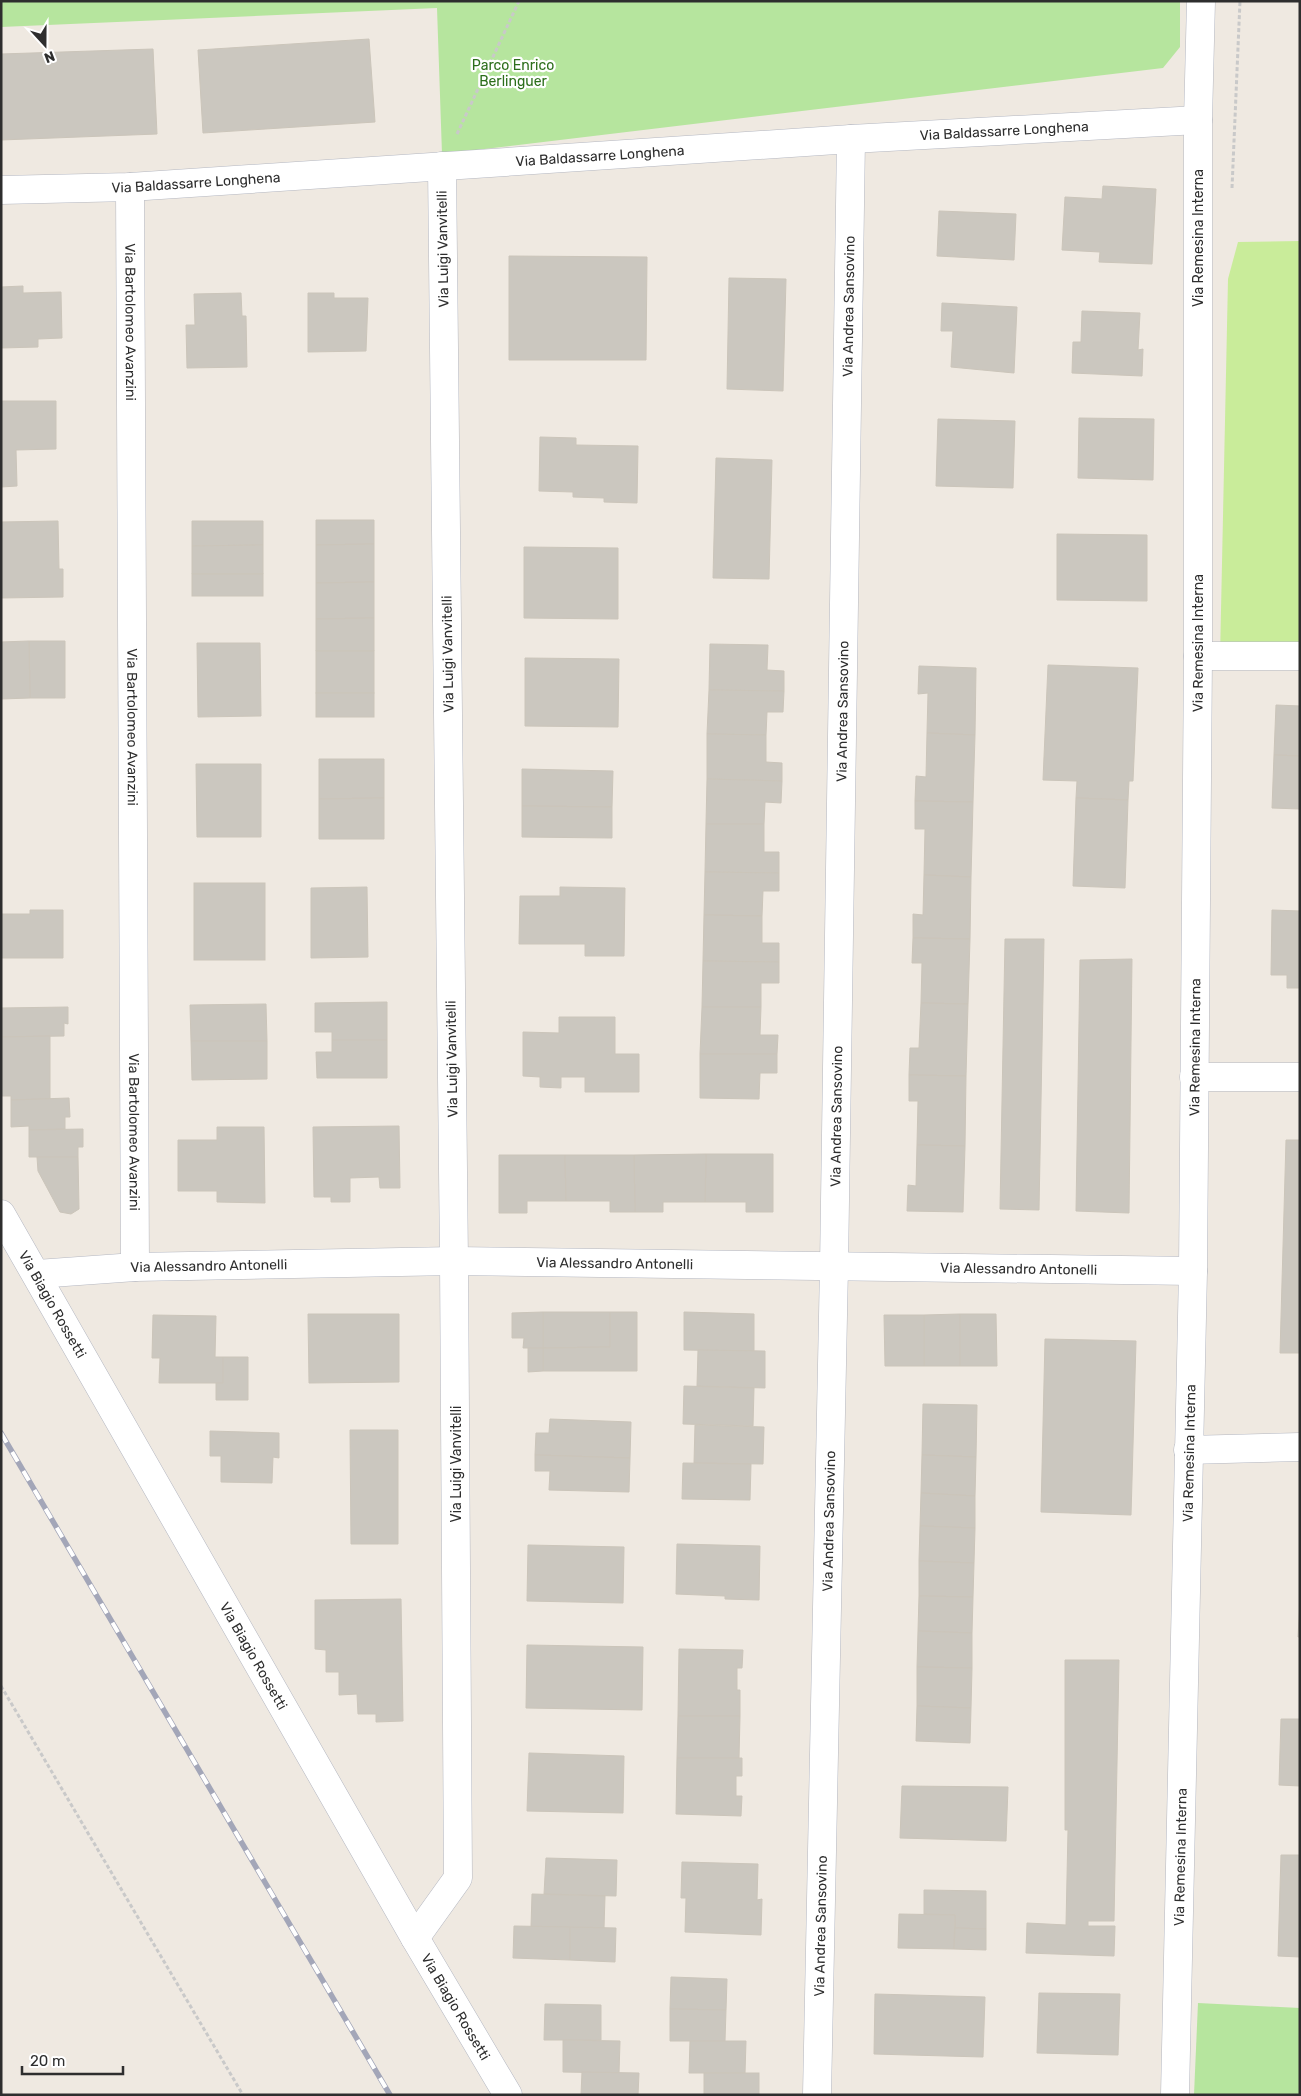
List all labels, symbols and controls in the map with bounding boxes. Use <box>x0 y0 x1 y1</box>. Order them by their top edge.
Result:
north arrow <box>20 20 70 70</box>
text: N <box>42 47 57 66</box>
park label: Parco Enrico Berlinguer <box>472 57 554 90</box>
street label: Via Baldassarre Longhena <box>919 117 1089 144</box>
street label: Via Baldassarre Longhena <box>515 142 685 170</box>
street label: Via Baldassarre Longhena <box>111 169 281 196</box>
street label: Via Remesina Interna <box>1190 169 1207 307</box>
street label: Via Luigi Vanvitelli <box>433 190 453 308</box>
street label: Via Andrea Sansovino <box>839 236 858 377</box>
street label: Via Bartolomeo Avanzini <box>122 243 139 401</box>
street label: Via Remesina Interna <box>1189 574 1207 712</box>
street label: Via Luigi Vanvitelli <box>438 595 458 713</box>
street label: Via Andrea Sansovino <box>833 640 852 782</box>
street label: Via Bartolomeo Avanzini <box>124 648 141 806</box>
street label: Via Remesina Interna <box>1186 978 1204 1116</box>
street label: Via Luigi Vanvitelli <box>442 1000 462 1118</box>
street label: Via Andrea Sansovino <box>827 1045 846 1187</box>
street label: Via Bartolomeo Avanzini <box>126 1053 143 1211</box>
street label: Via Biagio Rossetti <box>15 1248 90 1361</box>
street label: Via Alessandro Antonelli <box>536 1254 693 1273</box>
street label: Via Alessandro Antonelli <box>130 1256 287 1276</box>
street label: Via Alessandro Antonelli <box>940 1259 1097 1278</box>
street label: Via Remesina Interna <box>1179 1384 1199 1522</box>
street label: Via Luigi Vanvitelli <box>448 1406 465 1522</box>
street label: Via Andrea Sansovino <box>819 1450 839 1592</box>
street label: Via Biagio Rossetti <box>216 1599 291 1713</box>
street label: Via Remesina Interna <box>1170 1788 1190 1926</box>
street label: Via Andrea Sansovino <box>811 1855 830 1997</box>
street label: Via Biagio Rossetti <box>418 1950 494 2063</box>
scale bar <box>22 2044 124 2076</box>
text: 20 m <box>30 2052 65 2070</box>

